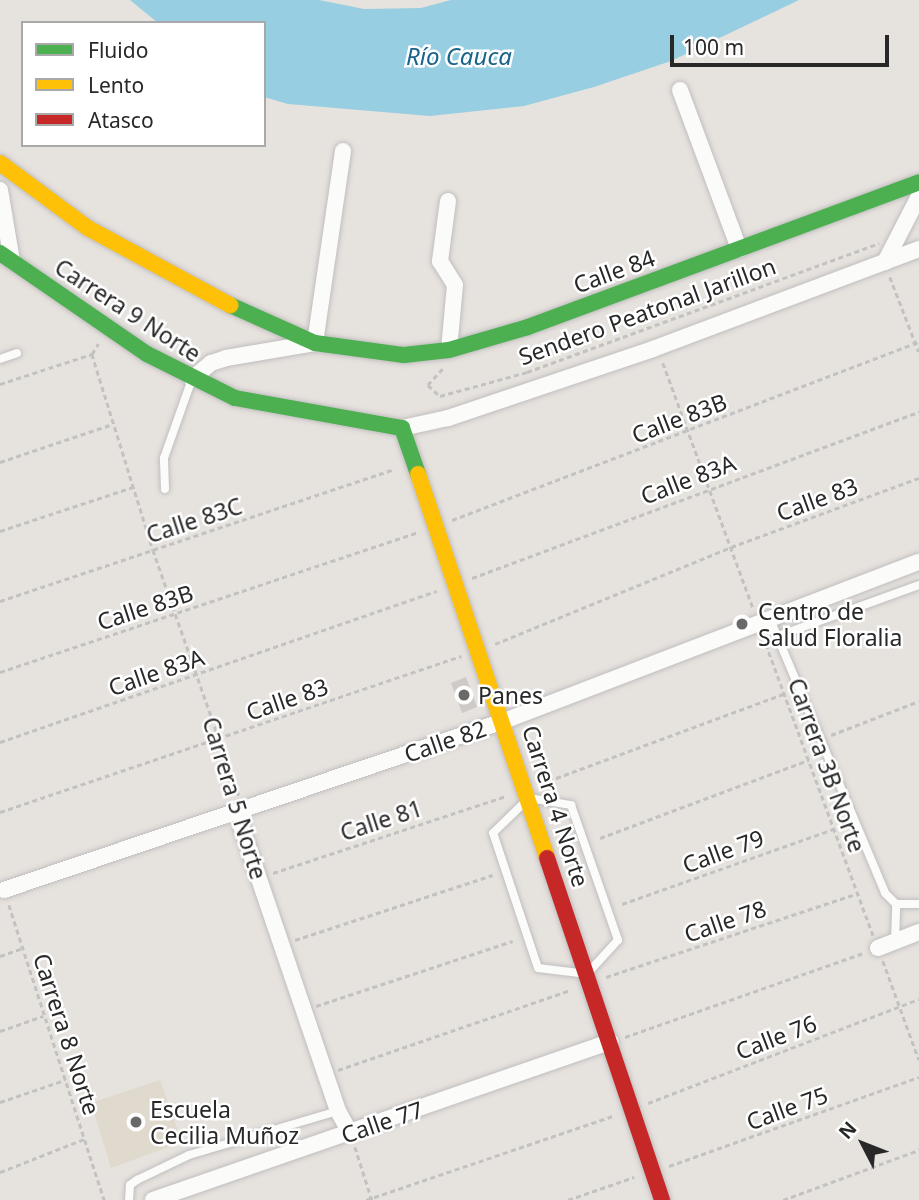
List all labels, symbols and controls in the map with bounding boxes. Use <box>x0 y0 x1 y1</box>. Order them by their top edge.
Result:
legend <box>21 21 266 147</box>
scale bar <box>674 21 893 65</box>
text: 100 m <box>683 33 744 61</box>
text: Fluido <box>88 36 148 64</box>
water label: Río Cauca <box>406 42 512 70</box>
text: Lento <box>88 71 144 99</box>
text: Atasco <box>88 106 154 134</box>
street label: Calle 84 <box>570 244 658 298</box>
street label: Sendero Peatonal Jarillon <box>515 252 779 370</box>
street label: Carrera 9 Norte <box>50 253 206 367</box>
street label: Calle 83B <box>628 387 730 449</box>
street label: Calle 83A <box>637 448 739 510</box>
street label: Calle 83 <box>773 472 861 526</box>
street label: Calle 83C <box>143 492 245 548</box>
street label: Calle 83B <box>93 578 197 636</box>
place label: Centro de Salud Floralia <box>758 597 902 651</box>
marker: Centro de Salud Floralia <box>732 614 752 634</box>
street label: Calle 83A <box>105 643 207 701</box>
street label: Calle 83 <box>243 672 331 726</box>
street label: Carrera 3B Norte <box>783 674 871 856</box>
place label: Panes <box>478 681 543 709</box>
marker: Panes <box>456 687 472 703</box>
street label: Carrera 5 Norte <box>197 714 273 882</box>
street label: Calle 82 <box>401 714 489 768</box>
street label: Carrera 4 Norte <box>517 722 595 890</box>
street label: Calle 81 <box>337 794 425 846</box>
street label: Calle 79 <box>679 824 767 878</box>
street label: Calle 78 <box>681 894 769 948</box>
street label: Carrera 8 Norte <box>28 950 106 1118</box>
street label: Calle 76 <box>732 1009 820 1065</box>
street label: Calle 75 <box>743 1081 831 1135</box>
place label: Escuela Cecilia Muñoz <box>150 1095 299 1149</box>
street label: Calle 77 <box>338 1095 426 1149</box>
north arrow <box>828 1109 898 1179</box>
marker: Escuela Cecilia Muñoz <box>128 1114 144 1130</box>
text: N <box>833 1116 862 1144</box>

